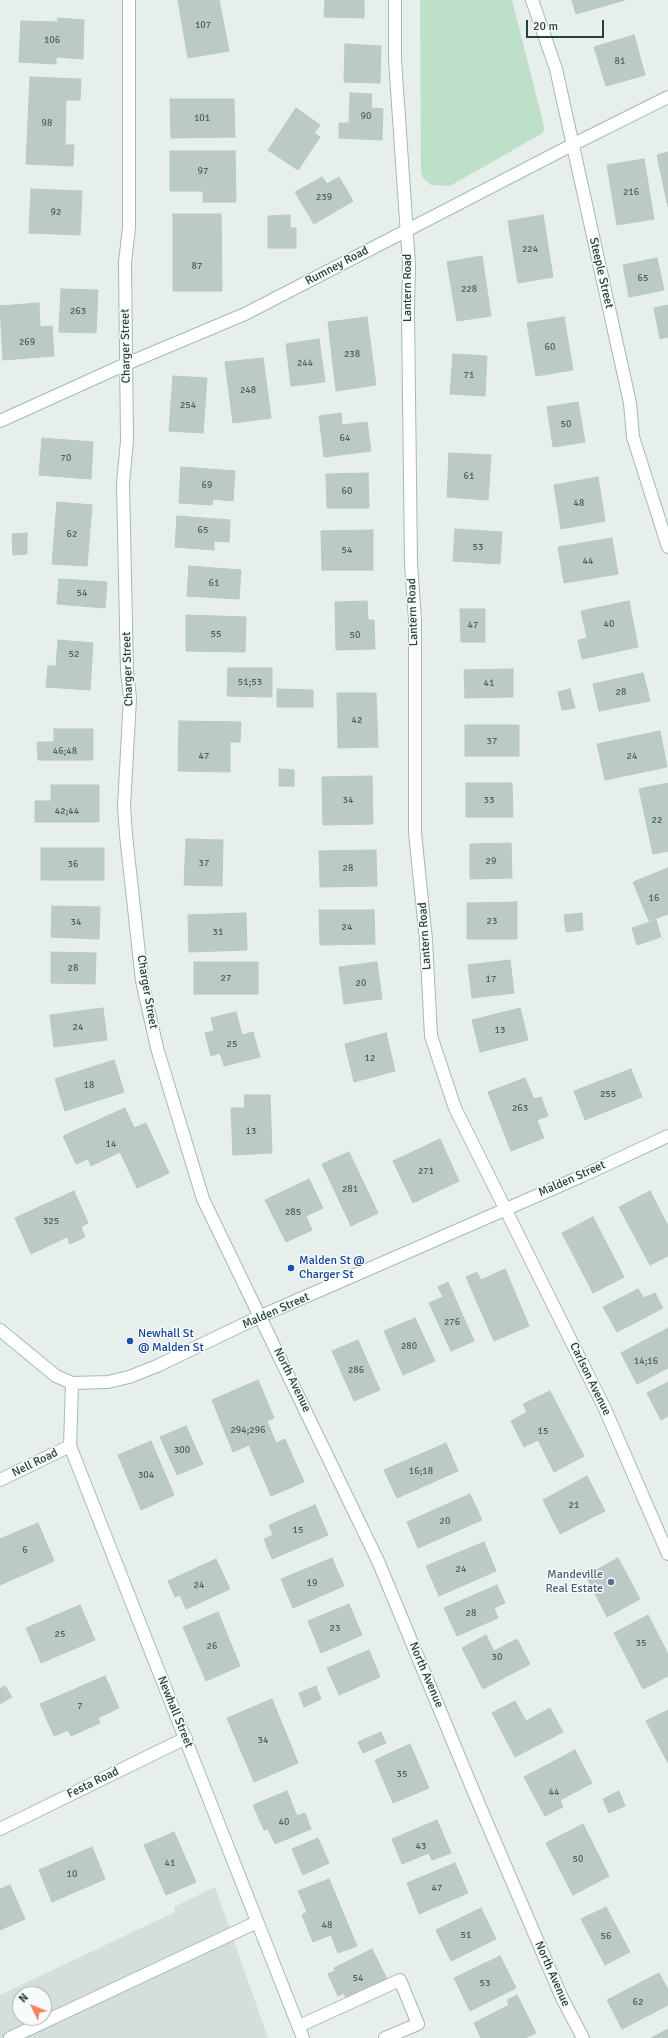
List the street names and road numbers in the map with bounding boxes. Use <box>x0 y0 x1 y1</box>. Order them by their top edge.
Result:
street label: Steeple Street <box>586 236 616 310</box>
street label: Rumney Road <box>303 243 371 289</box>
street label: Lantern Road <box>401 254 415 322</box>
street label: Charger Street <box>118 308 134 384</box>
street label: Lantern Road <box>405 578 421 646</box>
street label: Charger Street <box>119 631 137 707</box>
street label: Lantern Road <box>415 902 435 970</box>
street label: Charger Street <box>133 954 161 1030</box>
street label: Malden Street <box>536 1158 608 1200</box>
street label: Malden Street <box>240 1290 312 1332</box>
street label: Carlson Avenue <box>566 1340 614 1418</box>
street label: North Avenue <box>270 1345 314 1415</box>
street label: Nell Road <box>10 1446 60 1480</box>
street label: North Avenue <box>406 1640 446 1710</box>
street label: Newhall Street <box>154 1674 196 1750</box>
street label: Festa Road <box>65 1764 121 1802</box>
street label: North Avenue <box>531 1939 573 2009</box>

